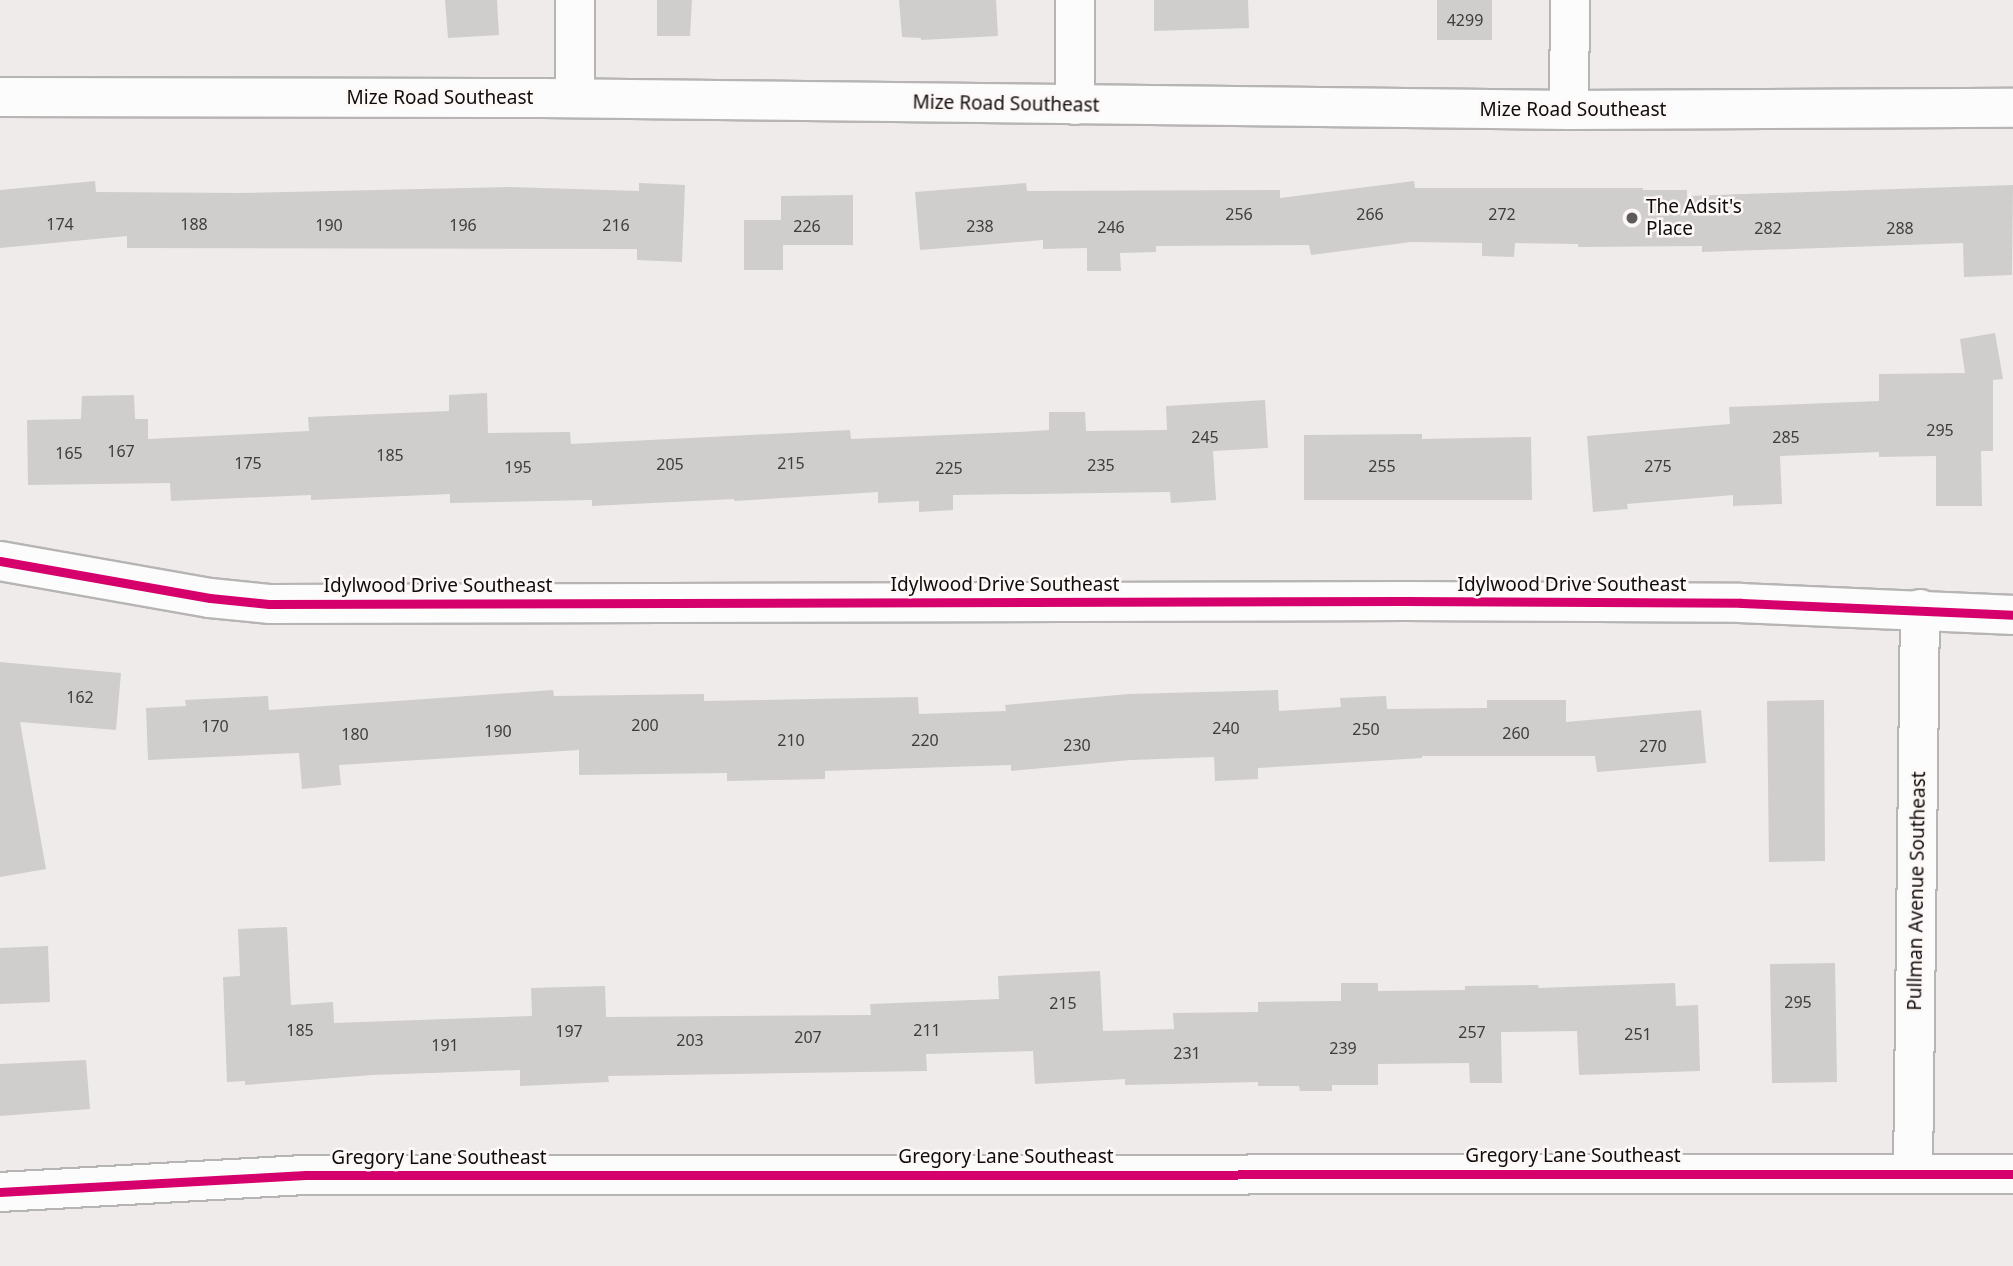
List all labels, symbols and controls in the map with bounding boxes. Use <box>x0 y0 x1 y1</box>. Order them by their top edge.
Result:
house number: 4299 <box>1447 10 1483 30</box>
street label: Mize Road Southeast <box>347 87 533 109</box>
street label: Mize Road Southeast <box>912 91 1100 117</box>
street label: Mize Road Southeast <box>1480 99 1666 121</box>
place label: The Adsit's Place <box>1646 196 1742 240</box>
house number: 256 <box>1225 204 1253 224</box>
house number: 266 <box>1356 204 1384 224</box>
house number: 272 <box>1488 204 1516 224</box>
marker: The Adsit's Place <box>1624 210 1640 226</box>
house number: 174 <box>46 214 74 234</box>
house number: 188 <box>180 214 208 234</box>
house number: 190 <box>315 215 343 235</box>
house number: 196 <box>449 215 477 235</box>
house number: 216 <box>602 215 630 235</box>
house number: 226 <box>793 216 821 236</box>
house number: 238 <box>966 216 994 236</box>
house number: 246 <box>1097 217 1125 237</box>
house number: 282 <box>1754 218 1782 238</box>
house number: 288 <box>1886 218 1914 238</box>
house number: 295 <box>1926 420 1954 440</box>
house number: 245 <box>1191 427 1219 447</box>
house number: 285 <box>1772 427 1800 447</box>
house number: 167 <box>107 441 135 461</box>
house number: 165 <box>55 443 83 463</box>
house number: 185 <box>376 445 404 465</box>
house number: 175 <box>234 453 262 473</box>
house number: 215 <box>777 453 805 473</box>
house number: 205 <box>656 454 684 474</box>
house number: 235 <box>1087 455 1115 475</box>
house number: 255 <box>1368 456 1396 476</box>
house number: 275 <box>1644 456 1672 476</box>
house number: 195 <box>504 457 532 477</box>
house number: 225 <box>935 458 963 478</box>
street label: Idylwood Drive Southeast <box>891 574 1119 596</box>
street label: Idylwood Drive Southeast <box>1458 574 1686 596</box>
street label: Idylwood Drive Southeast <box>324 575 552 597</box>
house number: 162 <box>66 687 94 707</box>
house number: 200 <box>631 715 659 735</box>
house number: 170 <box>201 716 229 736</box>
house number: 240 <box>1212 718 1240 738</box>
house number: 250 <box>1352 719 1380 739</box>
house number: 190 <box>484 721 512 741</box>
house number: 260 <box>1502 723 1530 743</box>
house number: 180 <box>341 724 369 744</box>
house number: 210 <box>777 730 805 750</box>
house number: 220 <box>911 730 939 750</box>
house number: 230 <box>1063 735 1091 755</box>
house number: 270 <box>1639 736 1667 756</box>
street label: Pullman Avenue Southeast <box>1904 771 1930 1011</box>
house number: 295 <box>1784 992 1812 1012</box>
house number: 215 <box>1049 993 1077 1013</box>
house number: 185 <box>286 1020 314 1040</box>
house number: 211 <box>913 1020 941 1040</box>
house number: 197 <box>555 1021 583 1041</box>
house number: 257 <box>1458 1022 1486 1042</box>
house number: 251 <box>1624 1024 1652 1044</box>
house number: 207 <box>794 1027 822 1047</box>
house number: 203 <box>676 1030 704 1050</box>
house number: 191 <box>431 1035 459 1055</box>
house number: 239 <box>1329 1038 1357 1058</box>
house number: 231 <box>1173 1043 1201 1063</box>
street label: Gregory Lane Southeast <box>1465 1145 1681 1167</box>
street label: Gregory Lane Southeast <box>898 1146 1114 1168</box>
street label: Gregory Lane Southeast <box>331 1147 547 1169</box>

